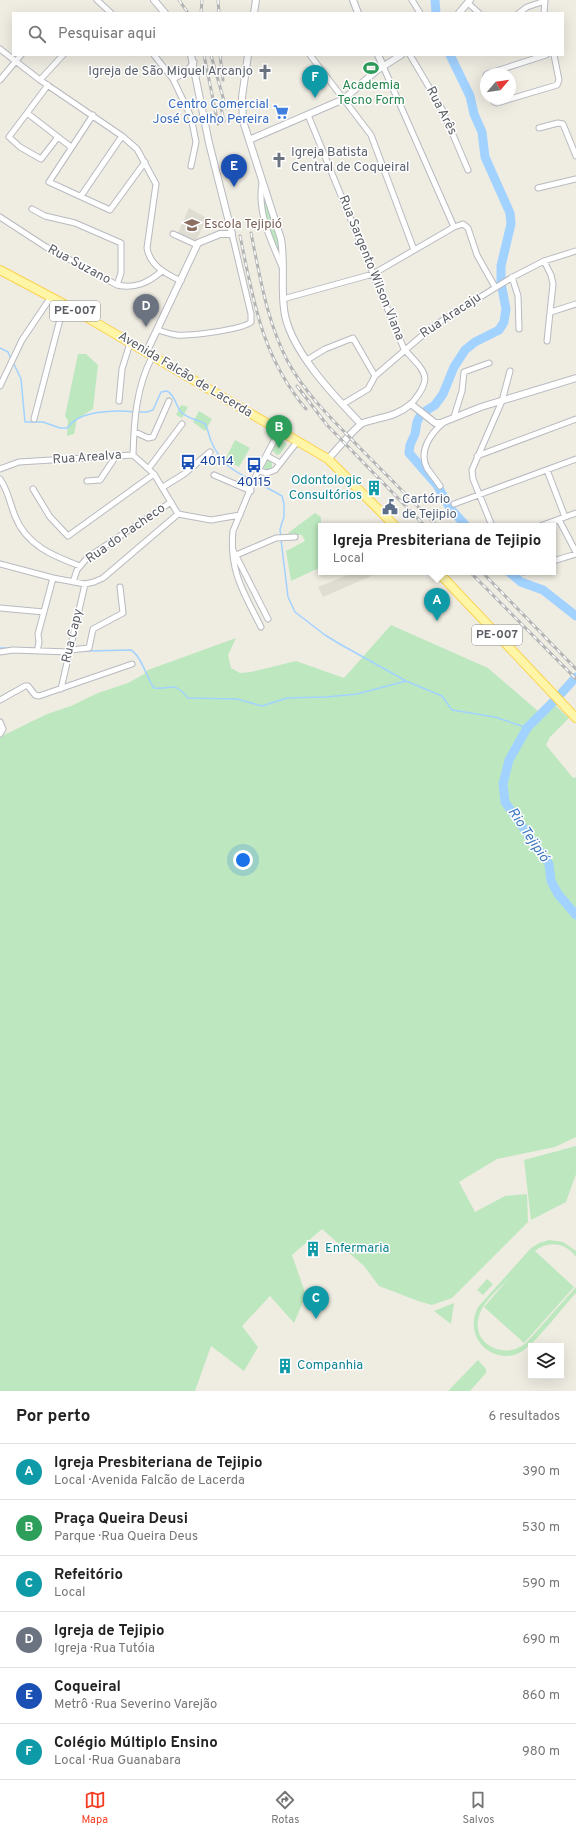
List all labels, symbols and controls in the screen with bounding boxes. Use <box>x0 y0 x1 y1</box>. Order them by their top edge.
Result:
search box <box>12 12 564 56</box>
icon: search <box>26 23 48 45</box>
text: Pesquisar aqui <box>58 25 156 44</box>
sports icon: Academia Tecno Form <box>362 59 380 77</box>
church icon: Igreja de São Miguel Arcanjo <box>256 63 274 81</box>
place label: Igreja de São Miguel Arcanjo <box>88 64 253 80</box>
pin: F <box>302 65 328 98</box>
north arrow <box>480 68 516 104</box>
place label: Academia Tecno Form <box>337 78 405 109</box>
street label: Rua Arês <box>422 84 460 138</box>
place label: Centro Comercial José Coelho Pereira <box>153 97 269 128</box>
supermarket icon: Centro Comercial José Coelho Pereira <box>272 103 290 121</box>
place label: Igreja Batista Central de Coqueiral <box>291 145 409 176</box>
church icon: Igreja Batista Central de Coqueiral <box>270 151 288 169</box>
pin: E <box>221 154 247 187</box>
street label: Rua Sargento Wilson Viana <box>335 193 407 343</box>
school or university icon: Escola Tejipió <box>183 216 201 234</box>
place label: Escola Tejipió <box>204 217 282 233</box>
street label: Rua Suzano <box>45 242 113 288</box>
street label: Rua Aracaju <box>417 290 485 342</box>
pin: D <box>133 294 159 327</box>
road number: PE-007 <box>50 301 100 321</box>
street label: Avenida Falcão de Lacerda <box>115 328 255 422</box>
pin: B <box>266 415 292 448</box>
street label: Rua Arealva <box>52 448 122 468</box>
bus stop icon: 40114 <box>179 453 197 471</box>
place label: 40114 <box>200 454 234 470</box>
bus stop icon: 40115 <box>245 456 263 474</box>
place label: Odontologic Consultórios <box>289 473 362 504</box>
place label: 40115 <box>237 475 271 491</box>
building icon: Odontologic Consultórios <box>365 479 383 497</box>
place label: Cartório de Tejipio <box>402 492 457 523</box>
public building icon: Cartório de Tejipio <box>381 498 399 516</box>
street label: Rua do Pacheco <box>83 501 169 567</box>
popup <box>318 523 556 575</box>
text: Igreja Presbiteriana de Tejipio <box>333 532 541 551</box>
text: Local <box>333 551 364 567</box>
pin: A <box>424 588 450 621</box>
street label: Rua Capy <box>59 607 87 665</box>
road number: PE-007 <box>472 625 522 645</box>
water label: Rio Tejipió <box>504 805 553 867</box>
your location <box>233 850 253 870</box>
building icon: Enfermaria <box>304 1240 322 1258</box>
place label: Enfermaria <box>325 1241 389 1257</box>
pin: C <box>303 1286 329 1319</box>
map controls <box>528 1343 564 1379</box>
button: layers <box>528 1343 564 1379</box>
building icon: Companhia <box>276 1357 294 1375</box>
place label: Companhia <box>297 1358 363 1374</box>
text: Por perto <box>16 1406 90 1428</box>
text: 6 resultados <box>489 1409 560 1425</box>
text: Igreja Presbiteriana de Tejipio <box>54 1454 262 1473</box>
text: A <box>24 1464 34 1480</box>
text: 390 m <box>522 1464 560 1480</box>
text: Local · Avenida Falcão de Lacerda <box>54 1473 245 1489</box>
text: Praça Queira Deusi <box>54 1510 188 1529</box>
text: B <box>25 1520 33 1536</box>
text: 530 m <box>522 1520 560 1536</box>
text: Parque · Rua Queira Deus <box>54 1529 198 1545</box>
text: Refeitório <box>54 1566 123 1585</box>
text: C <box>25 1576 33 1592</box>
text: 590 m <box>522 1576 560 1592</box>
text: Local <box>54 1585 85 1601</box>
text: Igreja de Tejipio <box>54 1622 164 1641</box>
text: D <box>24 1632 34 1648</box>
text: 690 m <box>523 1632 560 1648</box>
text: Igreja · Rua Tutóia <box>54 1641 155 1657</box>
text: Coqueiral <box>54 1678 121 1697</box>
text: E <box>25 1688 33 1704</box>
text: 860 m <box>522 1688 560 1704</box>
text: Metrô · Rua Severino Varejão <box>54 1697 217 1713</box>
text: Colégio Múltiplo Ensino <box>54 1734 218 1753</box>
text: F <box>25 1744 33 1760</box>
text: 980 m <box>522 1744 560 1760</box>
text: Local · Rua Guanabara <box>54 1753 181 1769</box>
tab: Mapa <box>82 1789 108 1827</box>
tab: Rotas <box>271 1789 299 1827</box>
tab: Salvos <box>462 1789 494 1827</box>

